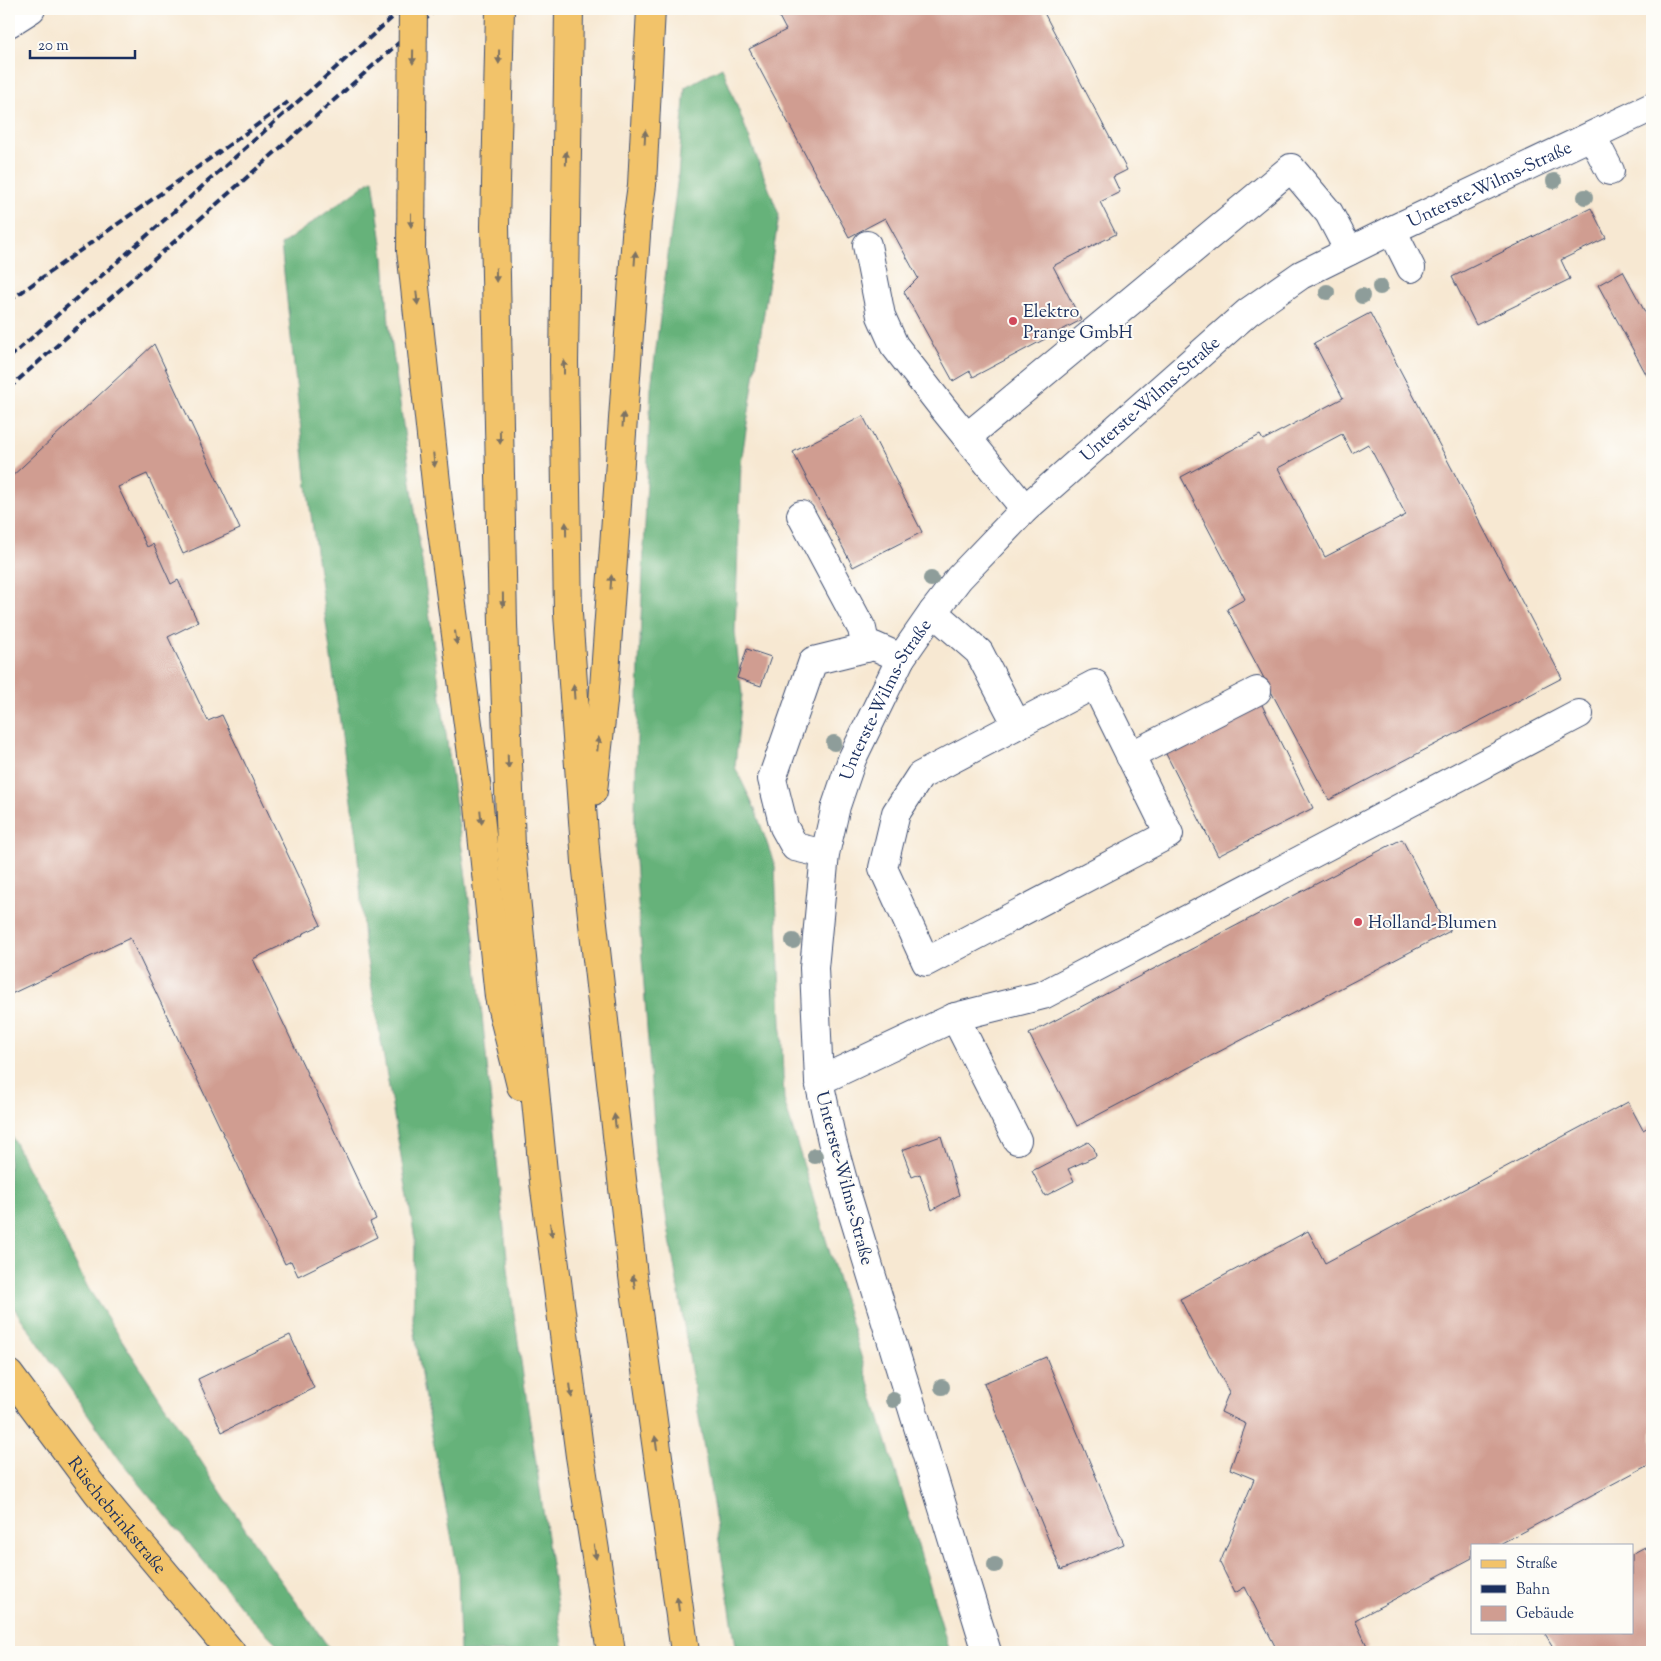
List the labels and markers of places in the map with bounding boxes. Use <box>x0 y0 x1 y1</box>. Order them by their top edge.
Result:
place label: Elektro Prange GmbH <box>1023 300 1133 347</box>
marker: Elektro Prange GmbH <box>1007 315 1019 327</box>
place label: Holland-Blumen <box>1368 911 1497 937</box>
marker: Holland-Blumen <box>1352 916 1364 928</box>

